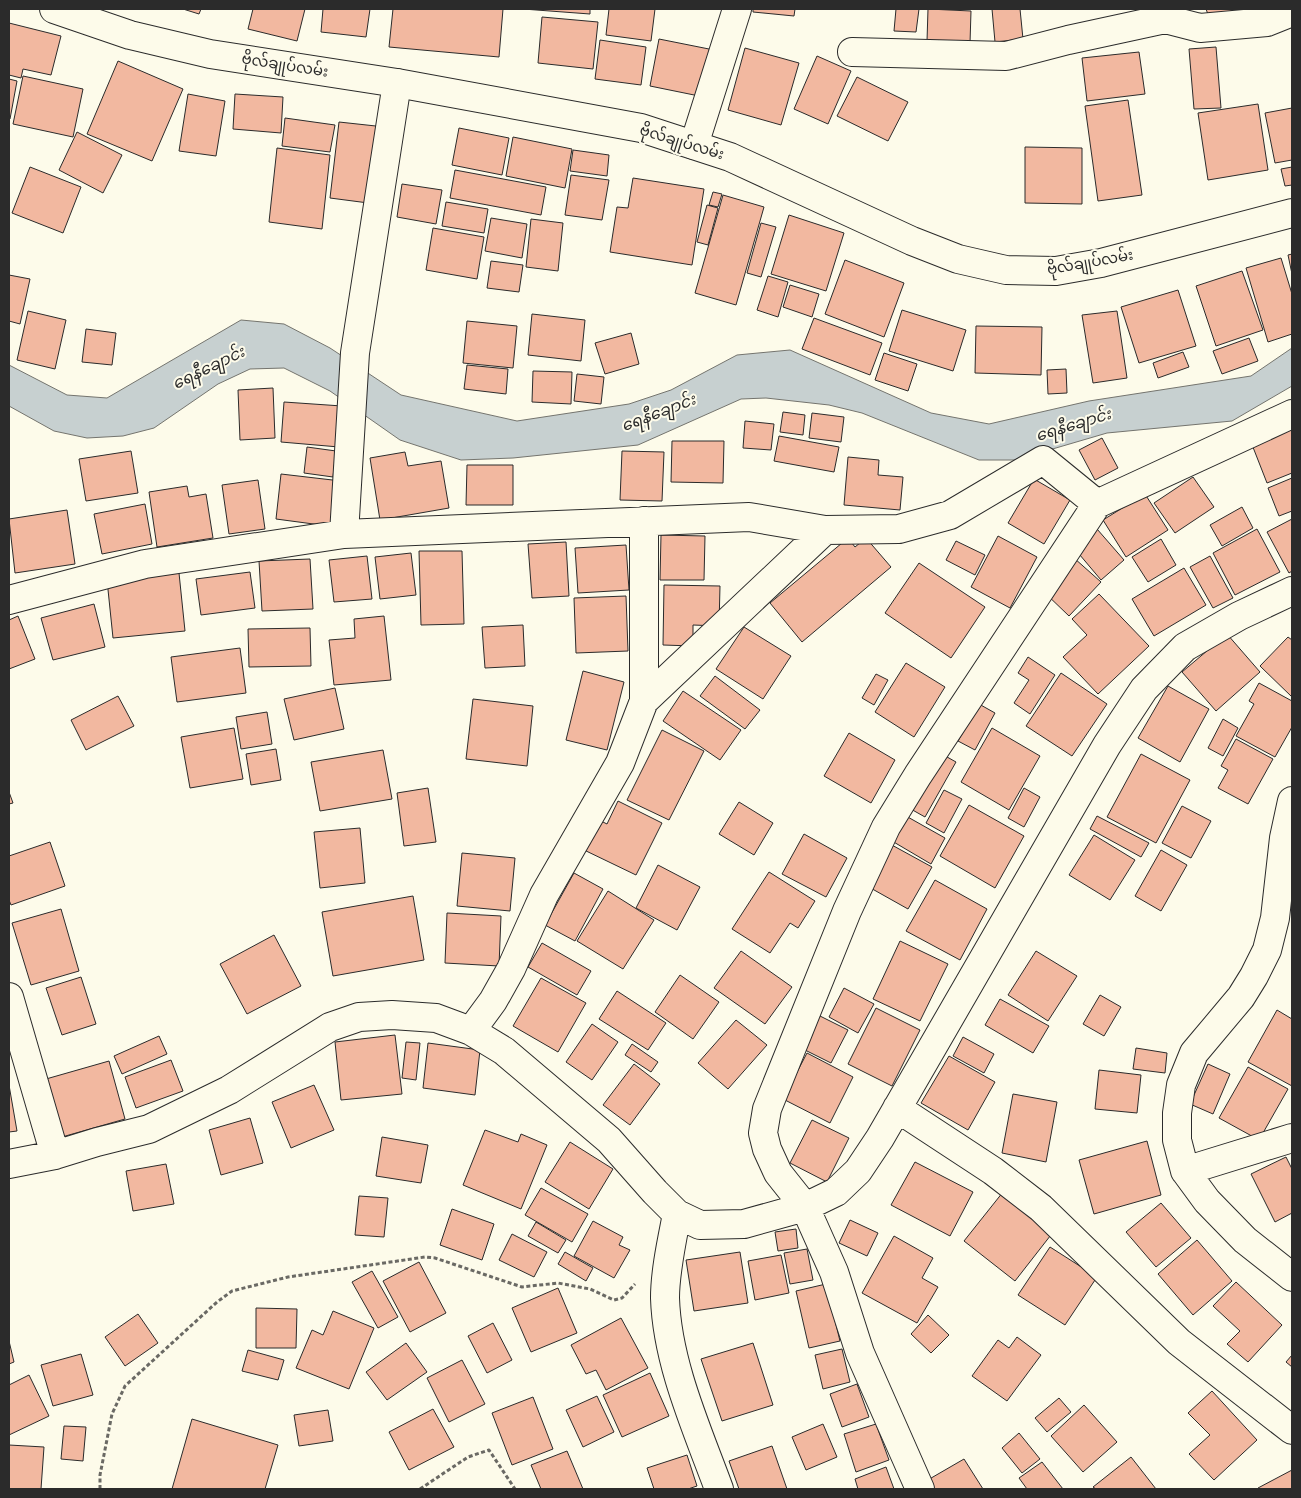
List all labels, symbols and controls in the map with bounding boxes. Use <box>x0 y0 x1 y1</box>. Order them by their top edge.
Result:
street label: ဗိုလ်‌ချုပ်‌လမ်း <box>240 48 330 84</box>
street label: ဗိုလ်‌ချုပ်‌လမ်း <box>637 120 727 166</box>
street label: ဗိုလ်‌ချုပ်‌လမ်း <box>1045 245 1135 281</box>
water label: ရေနီချောင်း <box>168 339 251 397</box>
water label: ရေနီချောင်း <box>618 387 701 439</box>
water label: ရေနီချောင်း <box>1032 402 1116 449</box>

